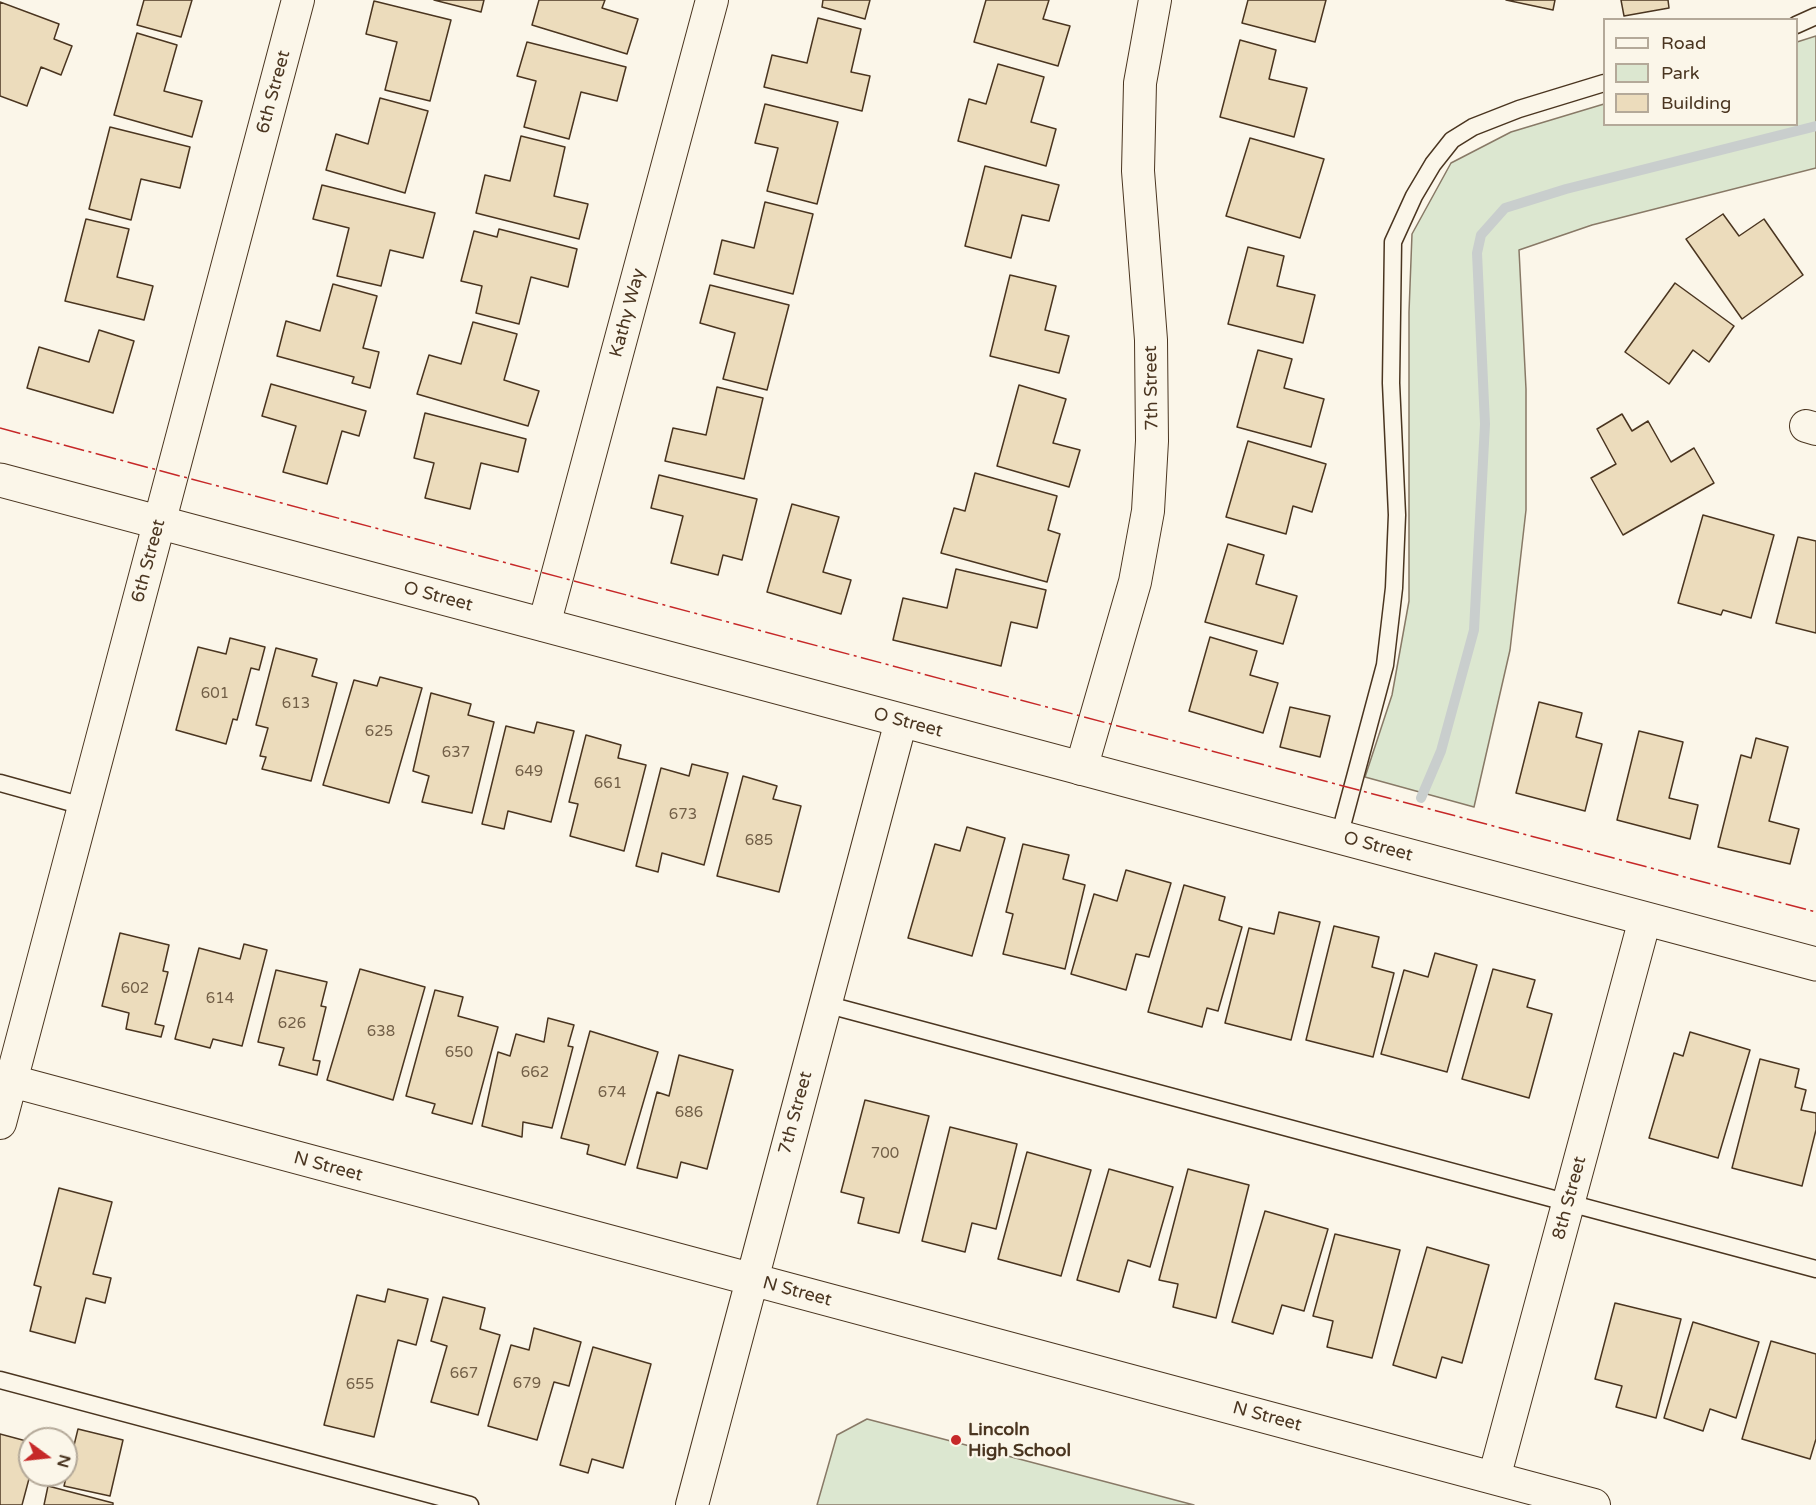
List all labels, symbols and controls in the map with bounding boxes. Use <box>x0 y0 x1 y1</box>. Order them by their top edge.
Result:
legend <box>1603 18 1798 126</box>
text: Road <box>1661 32 1706 54</box>
street label: 6th Street <box>253 48 295 136</box>
text: Park <box>1661 62 1699 84</box>
text: Building <box>1661 92 1731 114</box>
street label: Kathy Way <box>606 266 650 360</box>
street label: 7th Street <box>1140 345 1164 431</box>
street label: 6th Street <box>128 517 170 605</box>
street label: O Street <box>401 577 475 617</box>
house number: 601 <box>201 685 229 703</box>
house number: 613 <box>282 695 310 713</box>
street label: O Street <box>871 703 945 743</box>
house number: 625 <box>365 723 393 741</box>
house number: 637 <box>442 744 470 762</box>
house number: 649 <box>515 763 543 781</box>
house number: 661 <box>594 775 622 793</box>
house number: 673 <box>669 806 697 824</box>
street label: O Street <box>1341 827 1415 867</box>
house number: 685 <box>745 832 773 850</box>
house number: 602 <box>121 980 149 998</box>
house number: 614 <box>206 990 234 1008</box>
house number: 626 <box>278 1015 306 1033</box>
house number: 638 <box>367 1023 395 1041</box>
house number: 650 <box>445 1044 473 1062</box>
house number: 662 <box>521 1064 549 1082</box>
street label: 7th Street <box>775 1069 817 1157</box>
house number: 674 <box>598 1084 626 1102</box>
house number: 686 <box>675 1104 703 1122</box>
house number: 700 <box>871 1145 899 1163</box>
street label: N Street <box>291 1147 365 1187</box>
street label: 8th Street <box>1549 1154 1591 1242</box>
street label: N Street <box>760 1272 834 1312</box>
house number: 667 <box>450 1365 478 1383</box>
house number: 679 <box>513 1375 541 1393</box>
house number: 655 <box>346 1376 374 1394</box>
street label: N Street <box>1230 1397 1304 1437</box>
place label: Lincoln High School <box>968 1419 1071 1462</box>
north arrow <box>18 1427 78 1487</box>
marker: Lincoln High School <box>949 1433 963 1447</box>
text: N <box>52 1452 75 1470</box>

